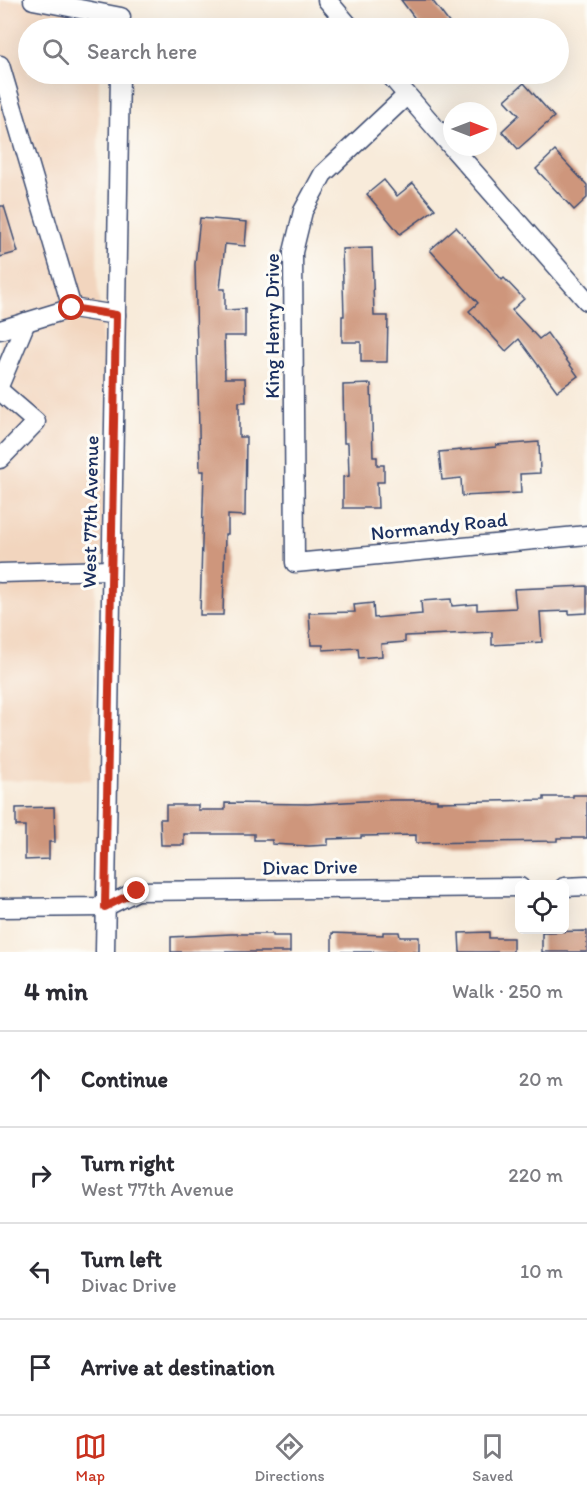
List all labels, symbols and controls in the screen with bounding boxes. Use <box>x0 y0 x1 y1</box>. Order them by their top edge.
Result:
search box <box>18 18 569 84</box>
icon: search <box>39 35 72 68</box>
text: Search here <box>87 38 197 65</box>
north arrow <box>443 102 497 156</box>
street label: King Henry Drive <box>260 253 284 399</box>
route start <box>58 294 84 320</box>
street label: West 77th Avenue <box>77 435 103 589</box>
street label: Normandy Road <box>369 507 509 545</box>
street label: Divac Drive <box>262 854 358 880</box>
route end <box>123 877 149 903</box>
map controls <box>515 880 569 934</box>
button: locate <box>515 880 569 934</box>
text: 4 min <box>24 975 88 1007</box>
text: Walk · 250 m <box>452 979 563 1003</box>
icon: ahead <box>24 1063 57 1096</box>
text: Continue <box>81 1066 168 1093</box>
text: 20 m <box>519 1067 563 1091</box>
text: Turn right <box>81 1150 175 1177</box>
icon: right <box>24 1159 57 1192</box>
text: 220 m <box>508 1163 563 1187</box>
text: West 77th Avenue <box>81 1177 234 1201</box>
text: Turn left <box>81 1246 162 1273</box>
icon: left <box>24 1255 57 1288</box>
text: 10 m <box>520 1259 563 1283</box>
text: Divac Drive <box>81 1273 177 1297</box>
icon: arrive <box>24 1351 57 1384</box>
text: Arrive at destination <box>81 1354 275 1381</box>
tab: Map <box>74 1430 107 1485</box>
tab: Directions <box>254 1430 325 1485</box>
tab: Saved <box>472 1430 513 1485</box>

